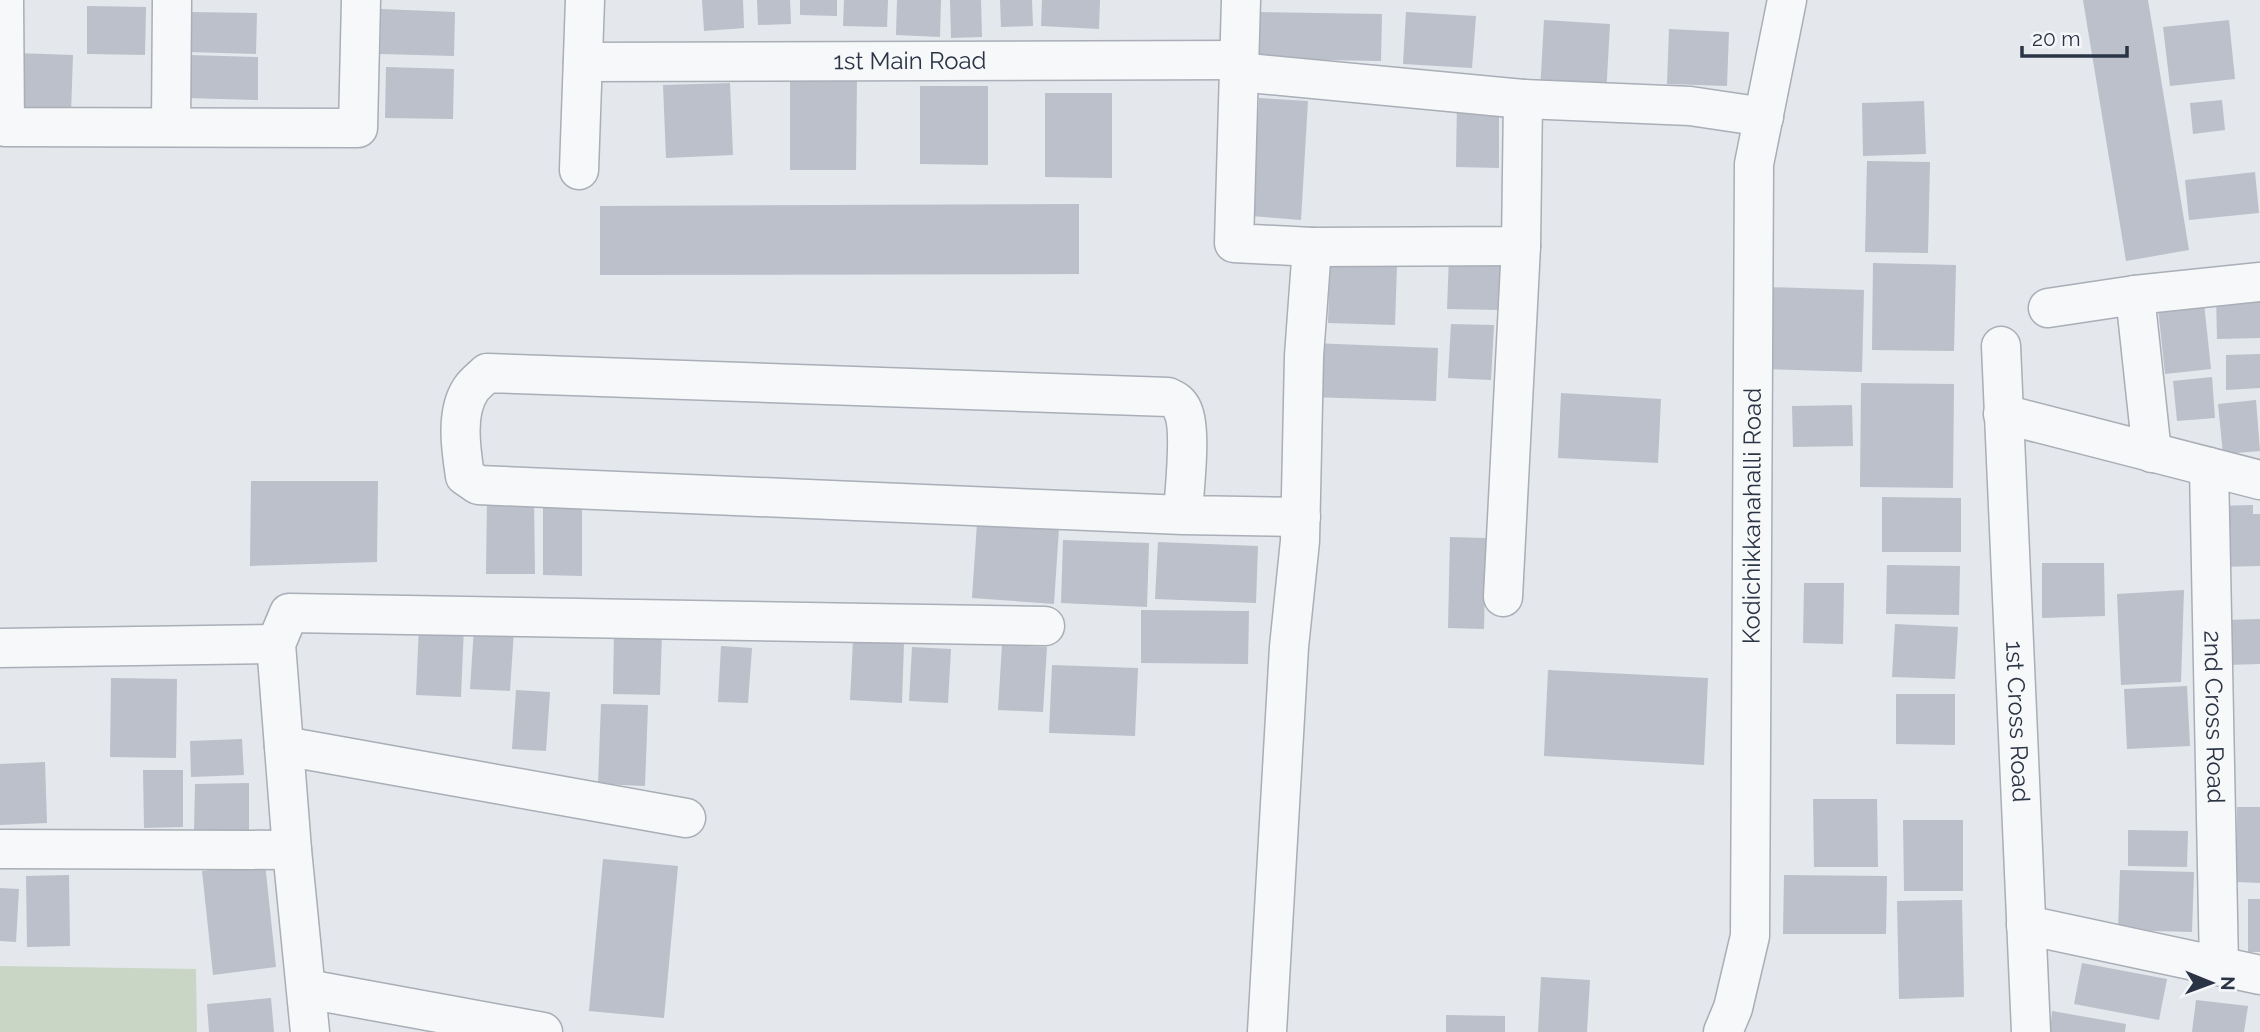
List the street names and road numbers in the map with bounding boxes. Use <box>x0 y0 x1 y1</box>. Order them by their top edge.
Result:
street label: 1st Main Road <box>833 46 987 75</box>
street label: Kodichikkanahalli Road <box>1737 388 1767 644</box>
street label: 2nd Cross Road <box>2198 630 2231 804</box>
street label: 1st Cross Road <box>2000 640 2036 803</box>

